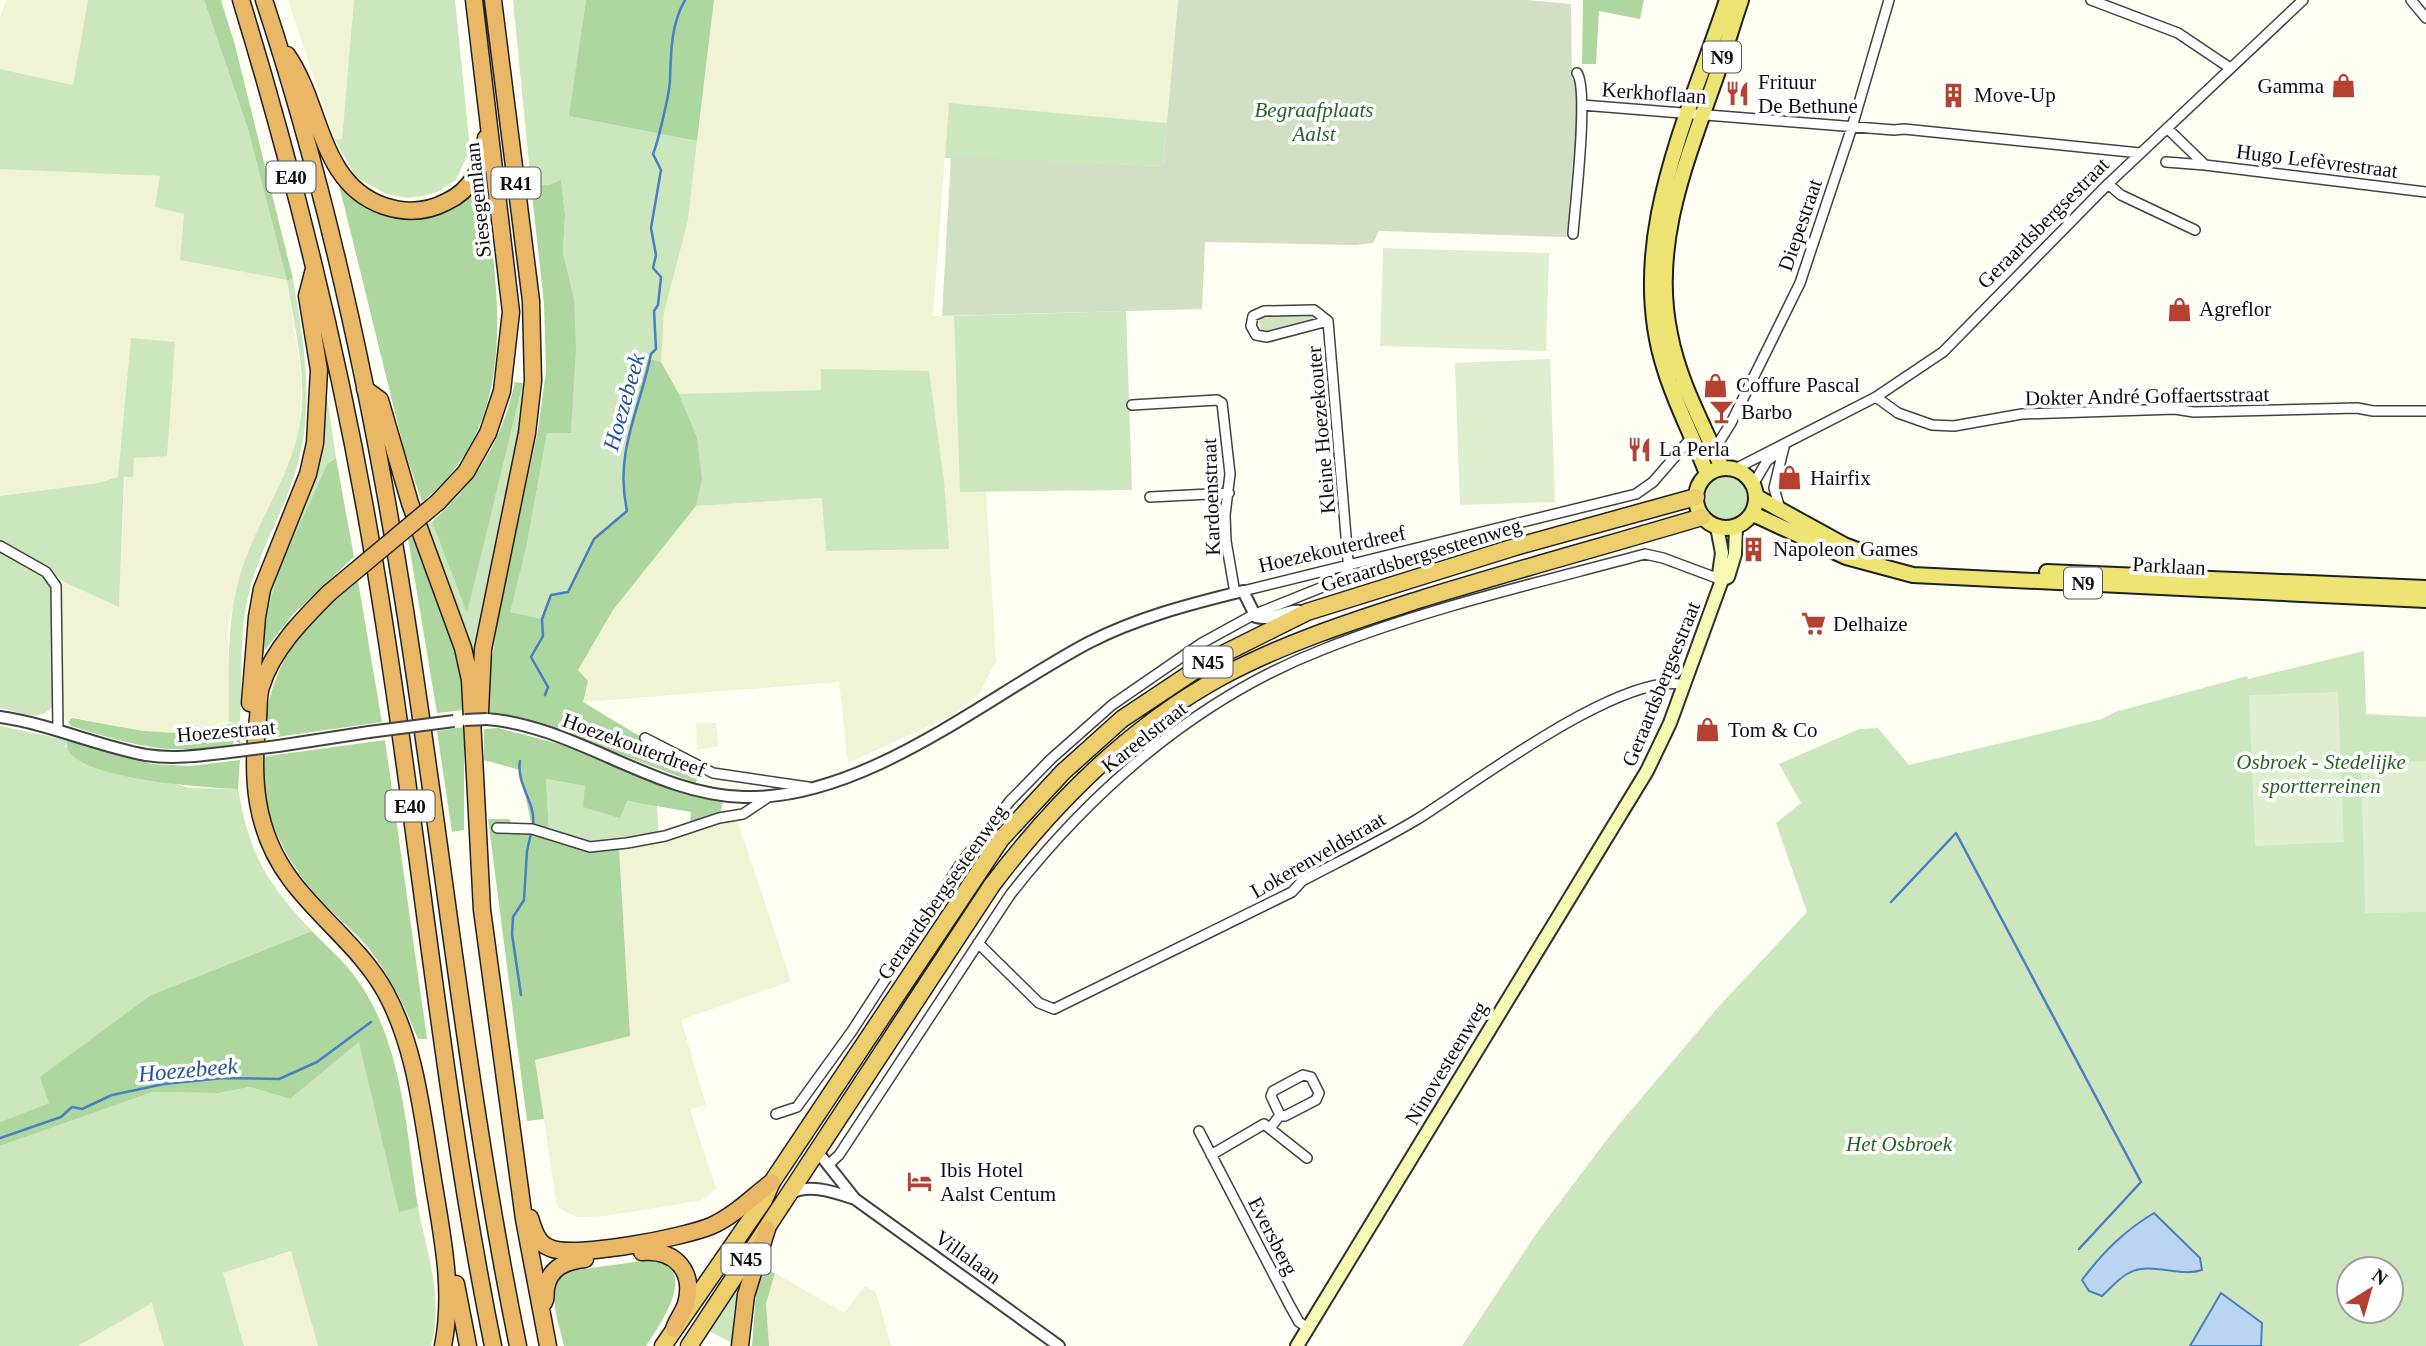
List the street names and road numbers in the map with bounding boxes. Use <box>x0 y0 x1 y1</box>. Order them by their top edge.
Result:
road number: N9 <box>1703 41 1741 72</box>
street label: Kerkhoflaan <box>1601 77 1708 109</box>
street label: Hugo Lefèvrestraat <box>2235 139 2399 183</box>
street label: Siesegemlaan <box>460 141 496 259</box>
street label: Geraardsbergsestraat <box>1972 152 2114 294</box>
road number: E40 <box>266 162 316 192</box>
road number: R41 <box>491 168 540 198</box>
street label: Diepestraat <box>1773 176 1827 274</box>
street label: Kleine Hoezekouter <box>1302 345 1340 515</box>
street label: Dokter André Goffaertsstraat <box>2025 382 2270 410</box>
street label: Kardoenstraat <box>1197 438 1225 556</box>
street label: Geraardsbergsesteenweg <box>1318 513 1525 597</box>
street label: Hoezekouterdreef <box>1256 520 1408 578</box>
street label: Parklaan <box>2132 552 2207 580</box>
road number: N9 <box>2064 568 2102 598</box>
street label: Geraardsbergsestraat <box>1617 598 1705 770</box>
road number: N45 <box>1184 646 1232 678</box>
street label: Kareelstraat <box>1097 696 1191 778</box>
street label: Hoezekouterdreef <box>559 708 709 782</box>
street label: Hoezestraat <box>176 715 277 747</box>
road number: E40 <box>386 790 434 821</box>
street label: Geraardsbergsesteenweg <box>872 799 1012 984</box>
street label: Lokerenveldstraat <box>1246 807 1390 903</box>
street label: Ninovesteenweg <box>1400 996 1493 1129</box>
street label: Eversberg <box>1243 1193 1303 1280</box>
street label: Villalaan <box>930 1225 1006 1289</box>
road number: N45 <box>722 1244 770 1274</box>

